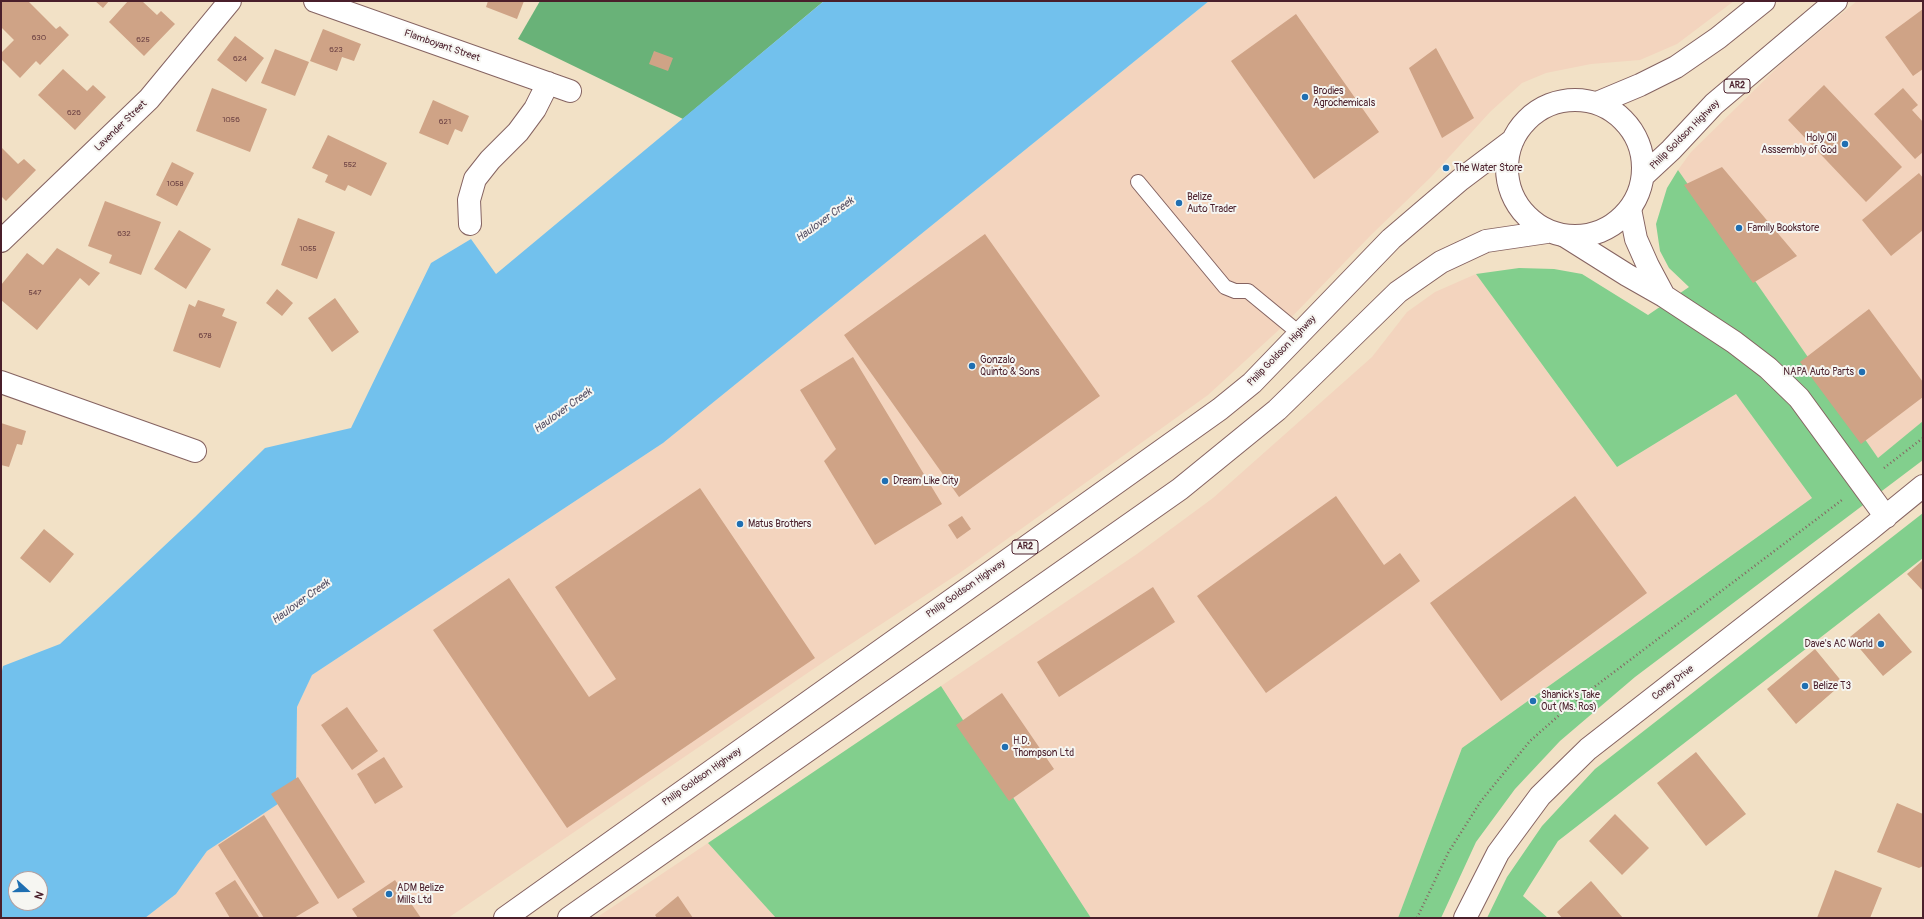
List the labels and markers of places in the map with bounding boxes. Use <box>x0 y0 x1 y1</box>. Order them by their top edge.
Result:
place label: Brodies Agrochemicals <box>1313 85 1375 108</box>
marker: Brodies Agrochemicals <box>1300 92 1310 102</box>
place label: Holy Oil Asssembly of God <box>1761 132 1837 156</box>
marker: Holy Oil Asssembly of God <box>1840 139 1850 149</box>
place label: The Water Store <box>1454 162 1522 174</box>
marker: The Water Store <box>1441 163 1451 173</box>
place label: Belize Auto Trader <box>1187 191 1237 214</box>
marker: Belize Auto Trader <box>1174 198 1184 208</box>
place label: Family Bookstore <box>1747 222 1819 234</box>
marker: Family Bookstore <box>1734 223 1744 233</box>
place label: Gonzalo Quinto & Sons <box>980 354 1039 378</box>
marker: Gonzalo Quinto & Sons <box>967 361 977 371</box>
place label: NAPA Auto Parts <box>1783 366 1854 378</box>
marker: NAPA Auto Parts <box>1857 367 1867 377</box>
place label: Dream Like City <box>893 475 958 487</box>
marker: Dream Like City <box>880 476 890 486</box>
place label: Matus Brothers <box>748 518 811 530</box>
marker: Matus Brothers <box>735 519 745 529</box>
place label: Dave's AC World <box>1804 638 1873 650</box>
marker: Dave's AC World <box>1876 639 1886 649</box>
place label: Belize T3 <box>1813 680 1851 692</box>
marker: Belize T3 <box>1800 681 1810 691</box>
place label: Shanick's Take Out (Ms. Ros) <box>1541 689 1600 712</box>
marker: Shanick's Take Out (Ms. Ros) <box>1528 696 1538 706</box>
place label: H.D. Thompson Ltd <box>1013 735 1074 758</box>
marker: H.D. Thompson Ltd <box>1000 742 1010 752</box>
place label: ADM Belize Mills Ltd <box>397 882 444 906</box>
marker: ADM Belize Mills Ltd <box>384 889 394 899</box>

